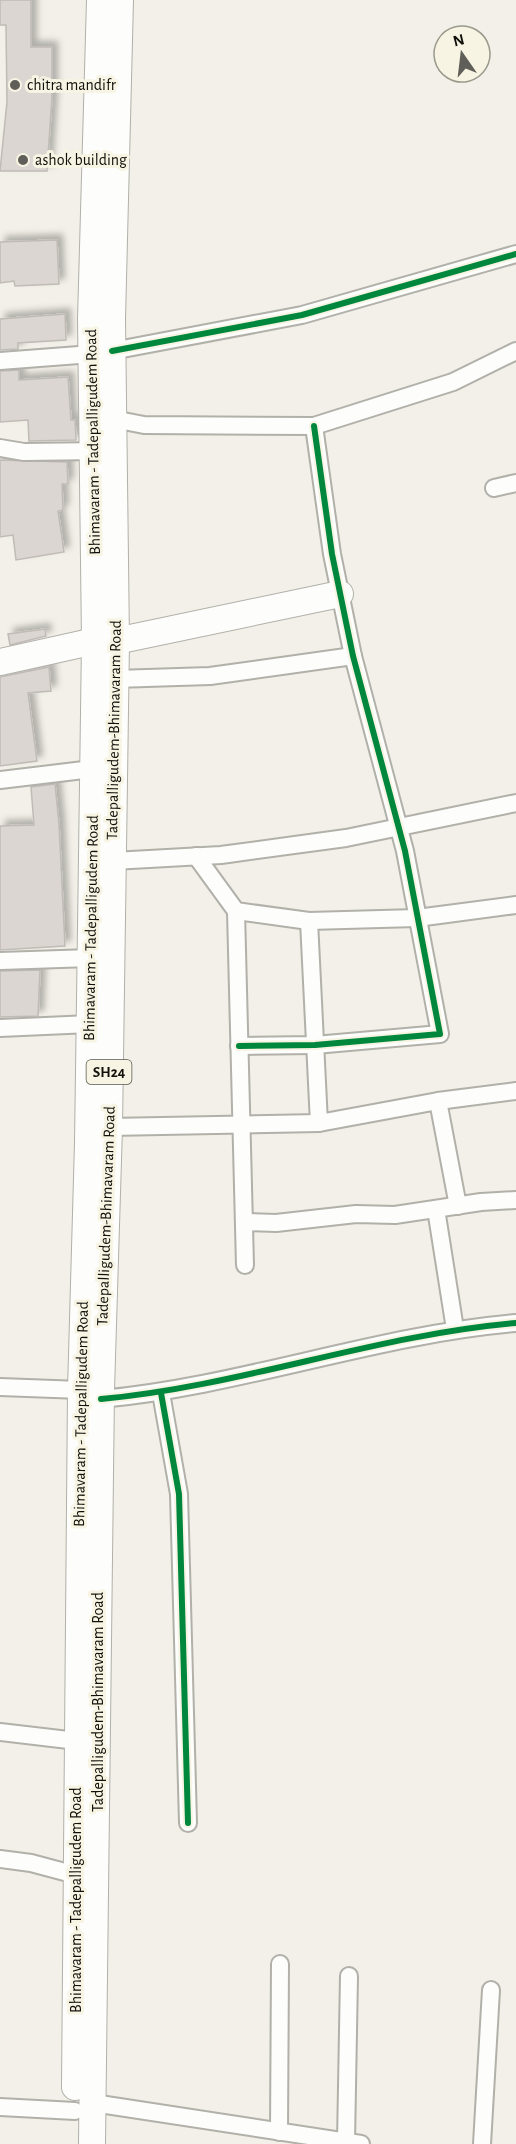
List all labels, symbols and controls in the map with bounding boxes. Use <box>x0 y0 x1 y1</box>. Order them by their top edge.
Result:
north arrow <box>432 24 492 84</box>
text: N <box>451 31 466 50</box>
place label: chitra mandifr <box>27 77 117 93</box>
marker: chitra mandifr <box>8 78 22 92</box>
place label: ashok building <box>35 152 127 168</box>
marker: ashok building <box>16 153 30 167</box>
street label: Bhimavaram - Tadepalligudem Road <box>83 329 103 555</box>
street label: Tadepalligudem-Bhimavaram Road <box>104 620 124 840</box>
street label: Bhimavaram - Tadepalligudem Road <box>81 815 101 1041</box>
road number: SH24 <box>86 1060 132 1084</box>
street label: Tadepalligudem-Bhimavaram Road <box>94 1106 118 1326</box>
street label: Bhimavaram - Tadepalligudem Road <box>71 1301 91 1527</box>
street label: Tadepalligudem-Bhimavaram Road <box>90 1592 106 1812</box>
street label: Bhimavaram - Tadepalligudem Road <box>68 1787 84 2013</box>

